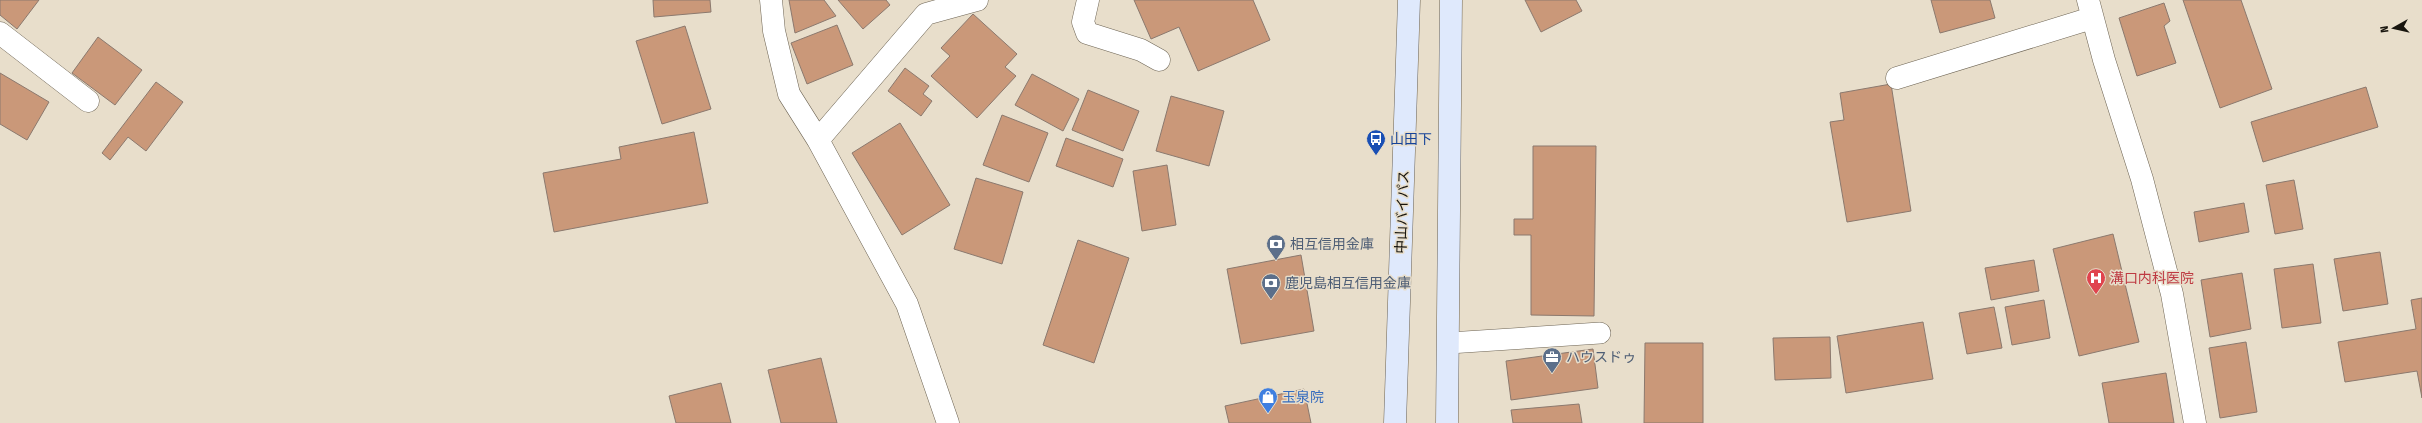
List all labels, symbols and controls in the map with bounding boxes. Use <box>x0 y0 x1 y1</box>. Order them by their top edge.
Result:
north arrow <box>2374 8 2414 48</box>
text: N <box>2378 25 2391 33</box>
bus stop icon: 山田下 <box>1365 128 1387 156</box>
place label: 山田下 <box>1390 131 1432 148</box>
street label: 中山バイパス <box>1393 170 1412 254</box>
bank icon: 相互信用金庫 <box>1265 233 1287 261</box>
place label: 相互信用金庫 <box>1290 236 1374 253</box>
hospital icon: 溝口内科医院 <box>2085 267 2107 295</box>
place label: 溝口内科医院 <box>2110 270 2194 287</box>
bank icon: 鹿児島相互信用金庫 <box>1260 272 1282 300</box>
place label: 鹿児島相互信用金庫 <box>1285 275 1411 292</box>
office icon: ハウスドゥ <box>1541 346 1563 374</box>
place label: ハウスドゥ <box>1566 349 1636 366</box>
shop icon: 玉泉院 <box>1257 386 1279 414</box>
place label: 玉泉院 <box>1282 389 1324 406</box>

